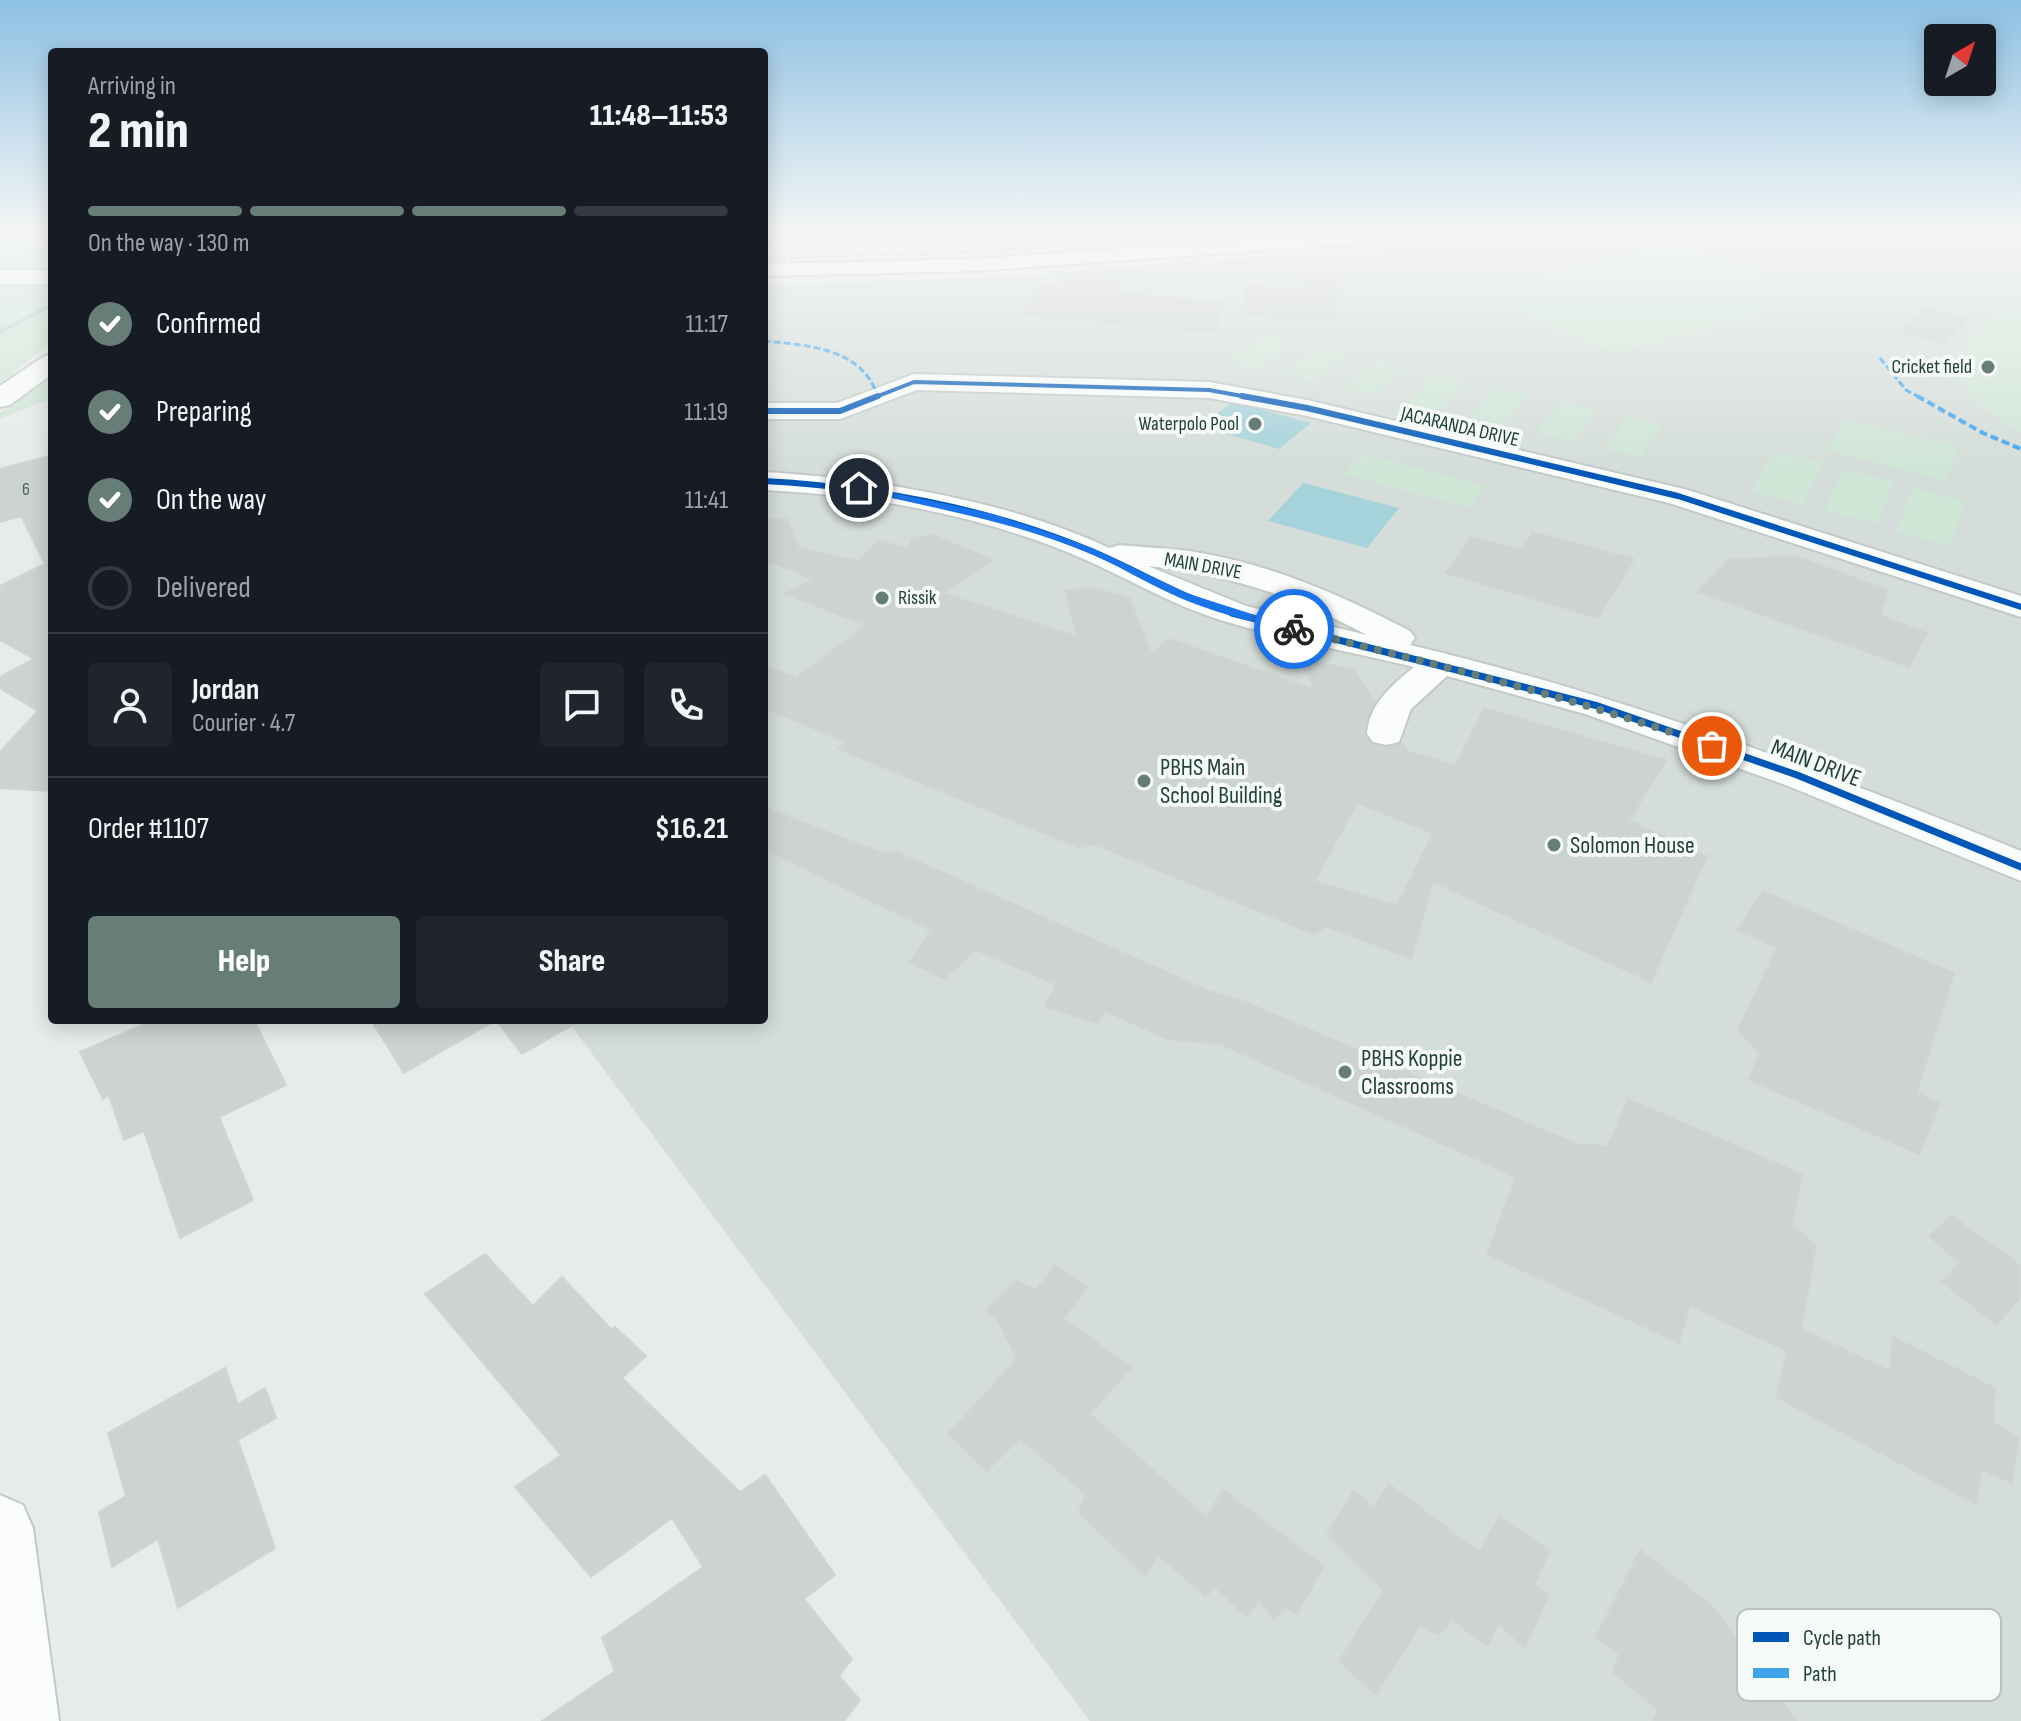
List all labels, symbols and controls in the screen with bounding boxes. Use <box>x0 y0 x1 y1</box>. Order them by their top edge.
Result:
north arrow <box>1924 24 1996 96</box>
map controls <box>1924 24 1996 96</box>
text: Arriving in <box>88 71 176 102</box>
text: 11:48–11:53 <box>590 98 728 134</box>
text: 2 min <box>88 100 189 163</box>
text: On the way · 130 m <box>88 228 250 259</box>
icon: check <box>88 302 132 346</box>
text: Confirmed <box>156 306 261 342</box>
text: 11:17 <box>685 309 728 340</box>
place label: Cricket field <box>1892 355 1972 379</box>
marker: Cricket field <box>1979 358 1997 376</box>
icon: check <box>88 390 132 434</box>
text: Preparing <box>156 394 252 430</box>
text: 11:19 <box>684 397 728 428</box>
street label: JACARANDA DRIVE <box>1398 402 1521 452</box>
place label: Waterpolo Pool <box>1139 412 1239 436</box>
marker: Waterpolo Pool <box>1246 415 1264 433</box>
pin <box>825 454 893 522</box>
icon: home <box>837 466 881 510</box>
icon: check <box>88 478 132 522</box>
house number: 6 <box>22 479 30 500</box>
text: On the way <box>156 482 266 518</box>
text: 11:41 <box>685 485 728 516</box>
street label: MAIN DRIVE <box>1162 547 1244 585</box>
text: Delivered <box>156 570 251 606</box>
place label: Rissik <box>898 586 937 610</box>
marker: Rissik <box>873 589 891 607</box>
courier <box>1254 589 1334 669</box>
icon: bike <box>1272 607 1316 651</box>
button: person <box>88 663 172 747</box>
button: chat <box>540 663 624 747</box>
button: phone <box>644 663 728 747</box>
text: Jordan <box>192 672 259 708</box>
text: Courier · 4.7 <box>192 708 295 739</box>
pin <box>1678 712 1746 780</box>
icon: bag <box>1690 724 1734 768</box>
street label: MAIN DRIVE <box>1767 733 1865 793</box>
place label: PBHS Main School Building <box>1160 753 1282 810</box>
marker: PBHS Main School Building <box>1135 772 1153 790</box>
text: Order #1107 <box>88 811 209 847</box>
text: $16.21 <box>655 811 728 847</box>
place label: Solomon House <box>1570 831 1695 860</box>
marker: Solomon House <box>1545 836 1563 854</box>
button: Help <box>88 916 400 1008</box>
button: Share <box>416 916 728 1008</box>
place label: PBHS Koppie Classrooms <box>1361 1044 1462 1101</box>
marker: PBHS Koppie Classrooms <box>1336 1063 1354 1081</box>
legend <box>1737 1609 2001 1701</box>
text: Cycle path <box>1803 1625 1881 1652</box>
text: Path <box>1803 1661 1837 1688</box>

